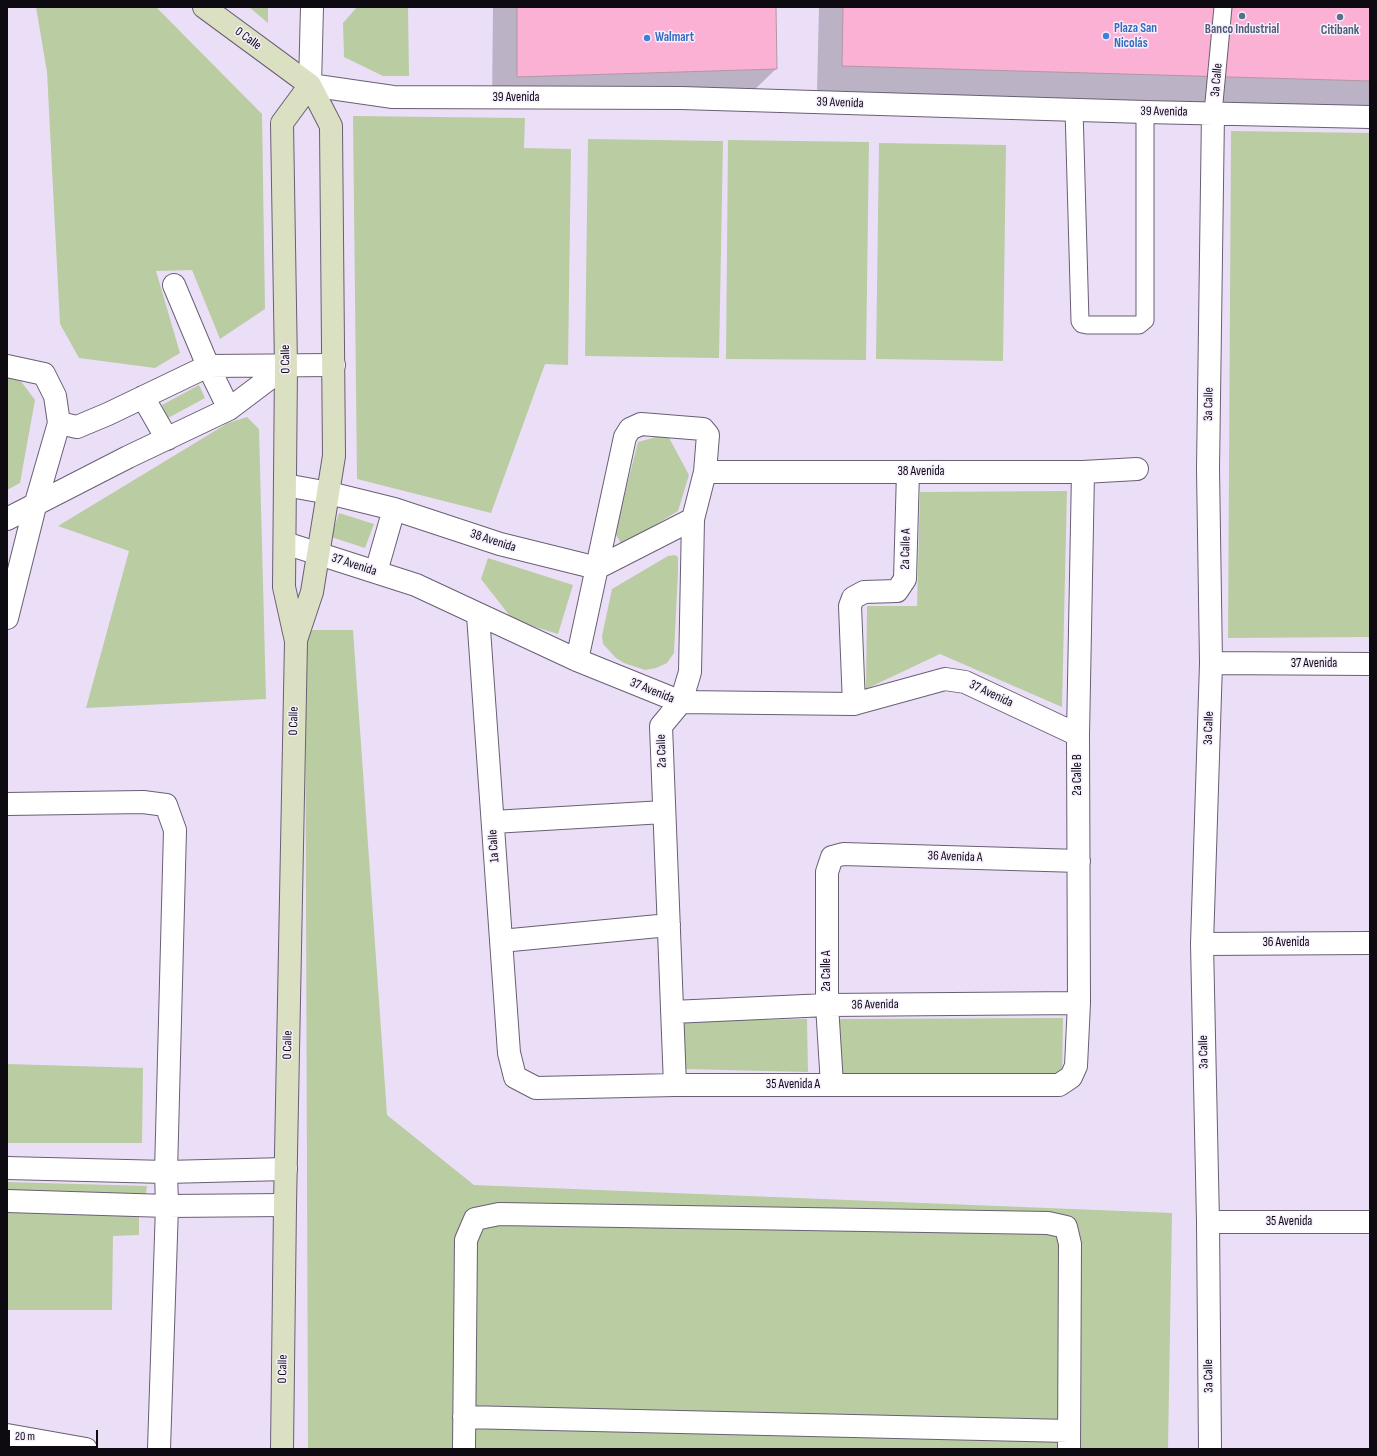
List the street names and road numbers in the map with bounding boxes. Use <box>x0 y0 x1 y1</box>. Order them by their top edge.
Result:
street label: 0 Calle <box>232 24 264 54</box>
street label: 3a Calle <box>1208 63 1226 97</box>
street label: 39 Avenida <box>492 90 540 106</box>
street label: 39 Avenida <box>816 94 864 112</box>
street label: 39 Avenida <box>1140 104 1188 120</box>
street label: 0 Calle <box>278 344 294 374</box>
street label: 3a Calle <box>1201 387 1217 421</box>
street label: 38 Avenida <box>897 464 945 480</box>
street label: 38 Avenida <box>468 526 518 556</box>
street label: 2a Calle A <box>898 528 914 570</box>
street label: 37 Avenida <box>329 550 379 580</box>
street label: 37 Avenida <box>1291 656 1337 672</box>
street label: 37 Avenida <box>627 675 677 707</box>
street label: 37 Avenida <box>967 677 1015 711</box>
street label: 0 Calle <box>286 706 302 736</box>
street label: 3a Calle <box>1201 711 1217 745</box>
street label: 2a Calle <box>654 734 670 768</box>
street label: 2a Calle B <box>1070 754 1086 796</box>
street label: 1a Calle <box>485 829 503 863</box>
street label: 36 Avenida A <box>927 848 983 866</box>
street label: 36 Avenida <box>1262 935 1310 951</box>
street label: 2a Calle A <box>819 950 835 992</box>
street label: 36 Avenida <box>851 997 899 1013</box>
street label: 0 Calle <box>280 1030 296 1060</box>
street label: 3a Calle <box>1196 1035 1212 1069</box>
street label: 35 Avenida A <box>766 1077 820 1093</box>
street label: 35 Avenida <box>1266 1214 1312 1230</box>
street label: 0 Calle <box>275 1354 291 1384</box>
street label: 3a Calle <box>1201 1359 1217 1393</box>

